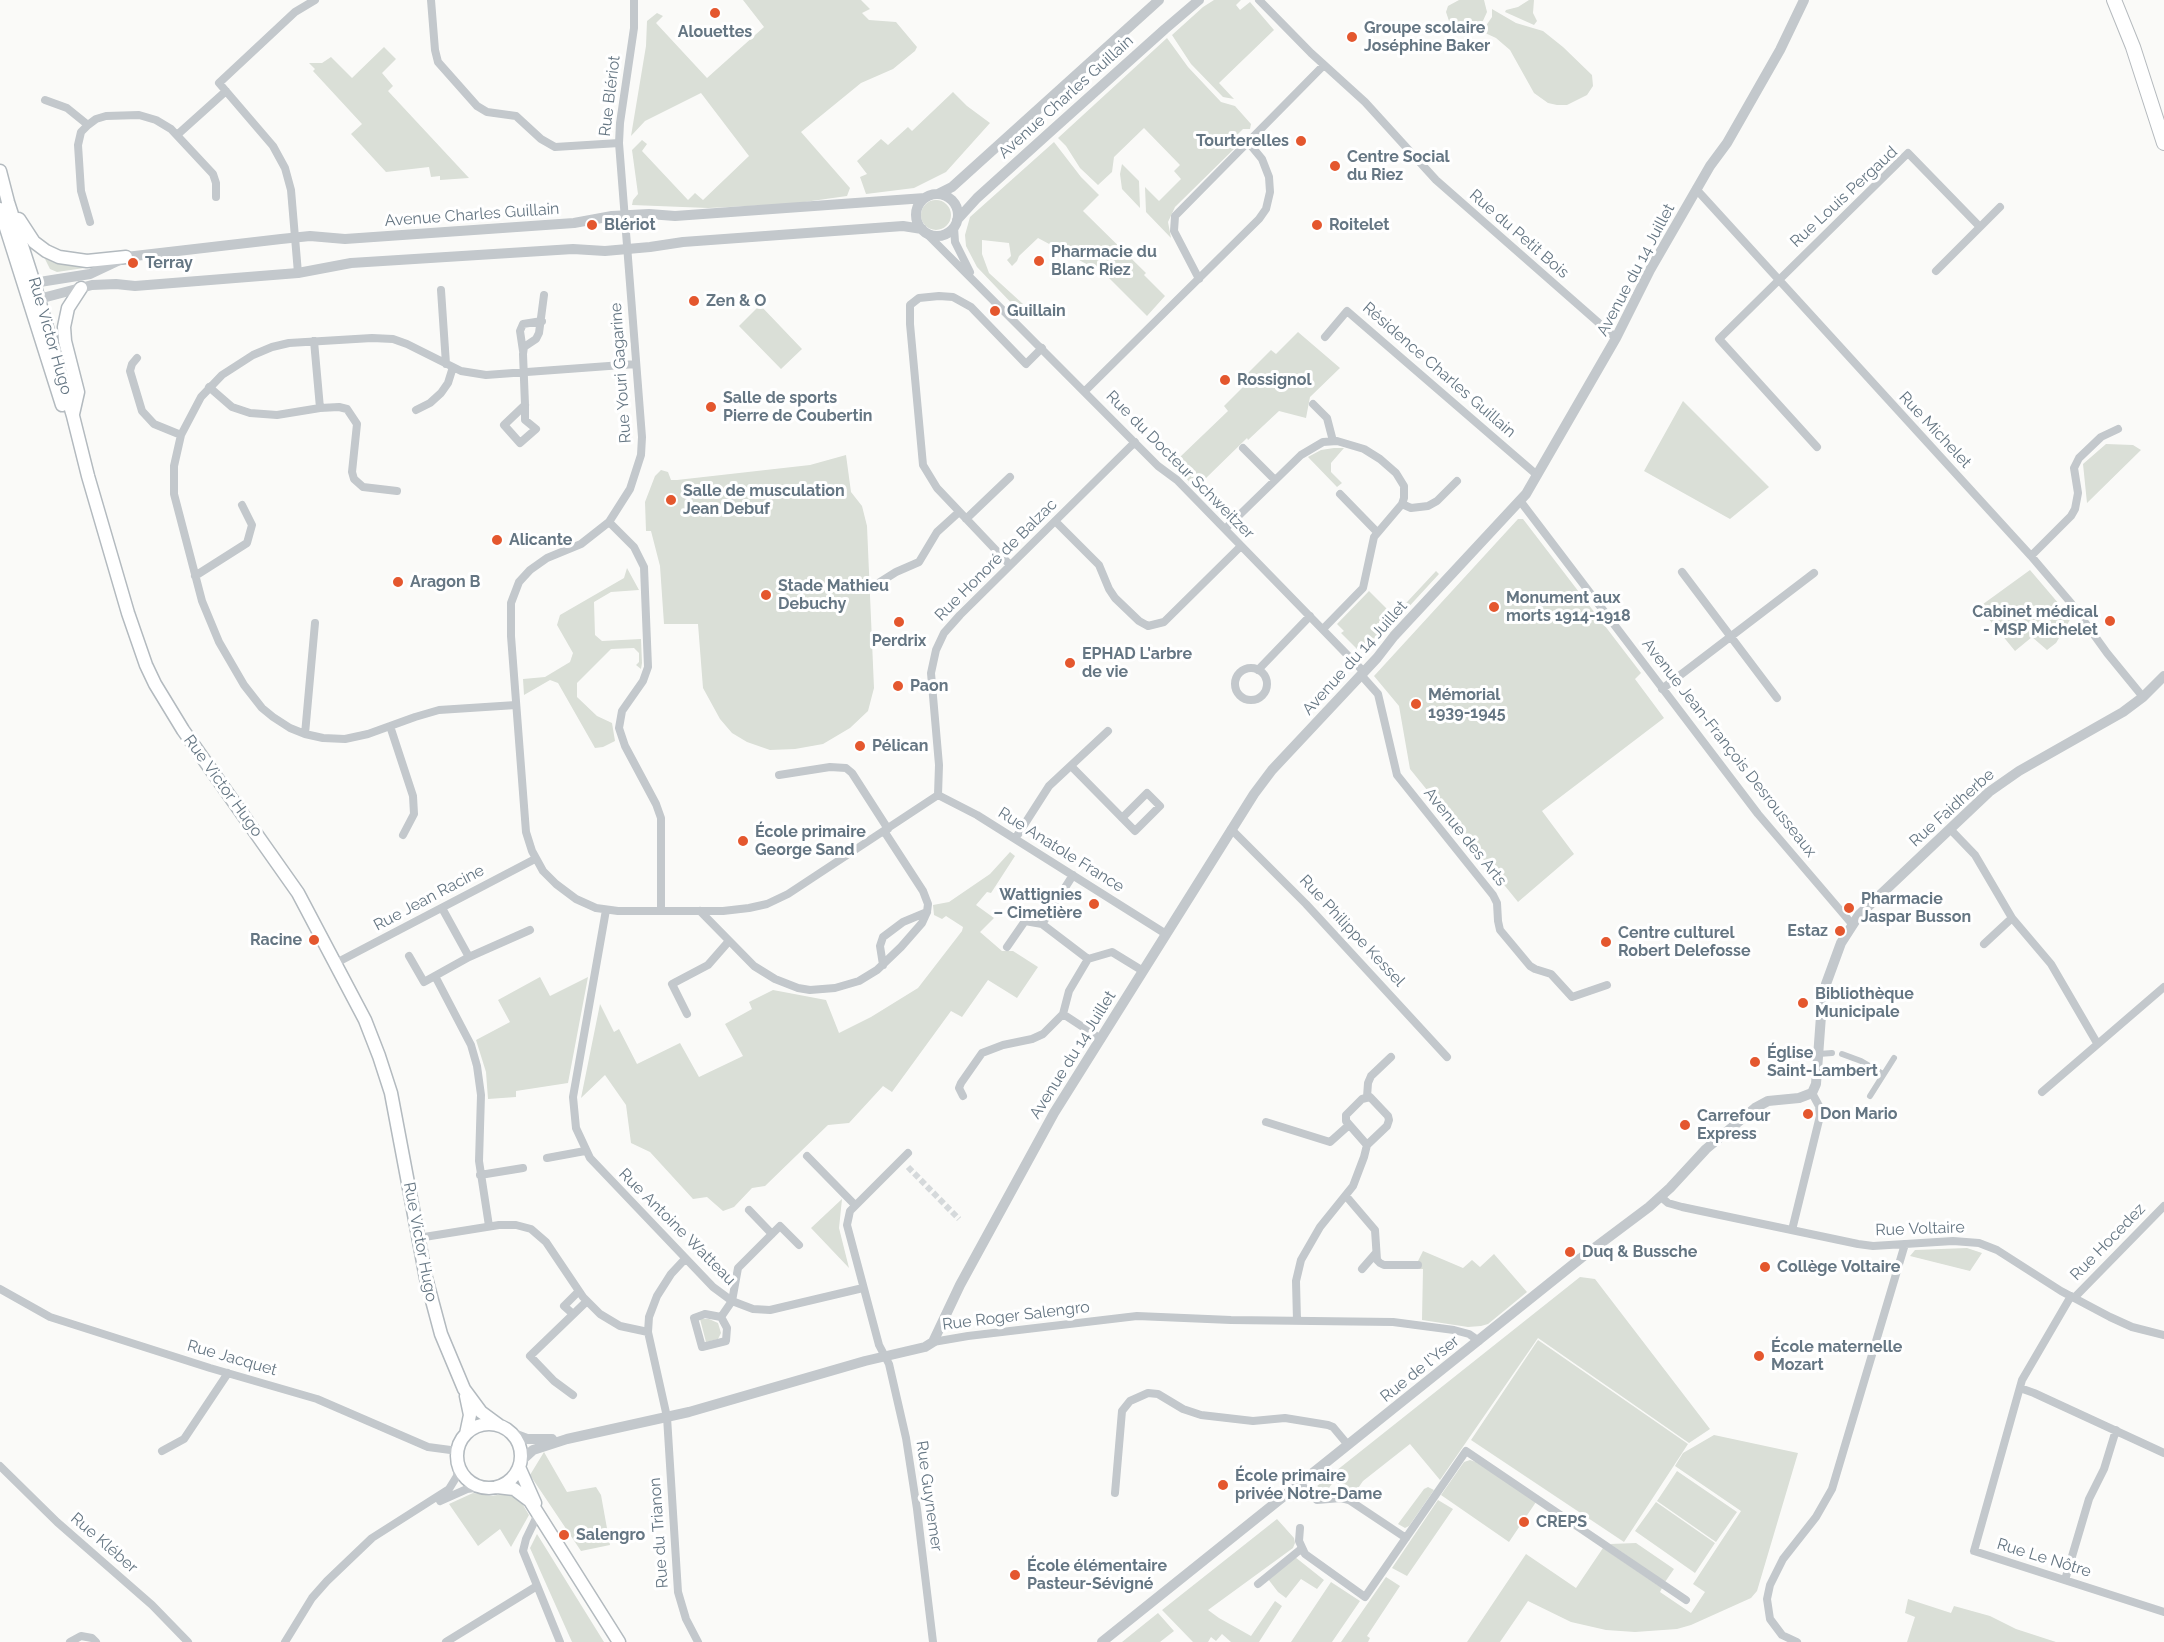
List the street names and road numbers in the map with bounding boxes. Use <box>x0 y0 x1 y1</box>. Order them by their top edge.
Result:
street label: Avenue Charles Guillain <box>995 31 1137 163</box>
street label: Rue Blériot <box>596 54 624 138</box>
street label: Rue Louis Pergaud <box>1786 142 1902 252</box>
street label: Rue du Petit Bois <box>1465 186 1573 282</box>
street label: Avenue Charles Guillain <box>384 199 560 231</box>
street label: Avenue du 14 Juillet <box>1593 200 1679 340</box>
street label: Rue Victor Hugo <box>24 275 76 397</box>
street label: Résidence Charles Guillain <box>1359 298 1519 442</box>
street label: Rue Youri Gagarine <box>607 302 635 444</box>
street label: Rue du Docteur Schweitzer <box>1102 387 1258 543</box>
street label: Rue Michelet <box>1895 388 1975 472</box>
street label: Rue Honoré de Balzac <box>931 495 1061 625</box>
street label: Avenue du 14 Juillet <box>1299 597 1411 719</box>
street label: Avenue Jean-François Desrousseaux <box>1638 635 1820 861</box>
street label: Rue Victor Hugo <box>179 731 267 841</box>
street label: Rue Faidherbe <box>1906 765 1998 851</box>
street label: Avenue des Arts <box>1419 784 1511 890</box>
street label: Rue Anatole France <box>994 803 1128 897</box>
street label: Rue Jean Racine <box>370 861 488 935</box>
street label: Rue Philippe Kessel <box>1295 871 1409 991</box>
street label: Avenue du 14 Juillet <box>1026 987 1120 1123</box>
street label: Rue Antoine Watteau <box>615 1165 739 1289</box>
street label: Rue Victor Hugo <box>399 1180 441 1304</box>
street label: Rue Hocedez <box>2066 1199 2150 1285</box>
street label: Rue Voltaire <box>1875 1218 1965 1240</box>
street label: Rue Roger Salengro <box>941 1297 1091 1335</box>
street label: Rue de l'Yser <box>1377 1331 1463 1407</box>
street label: Rue Jacquet <box>185 1336 279 1380</box>
street label: Rue Guynemer <box>912 1440 946 1552</box>
street label: Rue du Trianon <box>646 1477 672 1589</box>
street label: Rue Kléber <box>67 1509 141 1577</box>
street label: Rue Le Nôtre <box>1995 1535 2093 1581</box>

